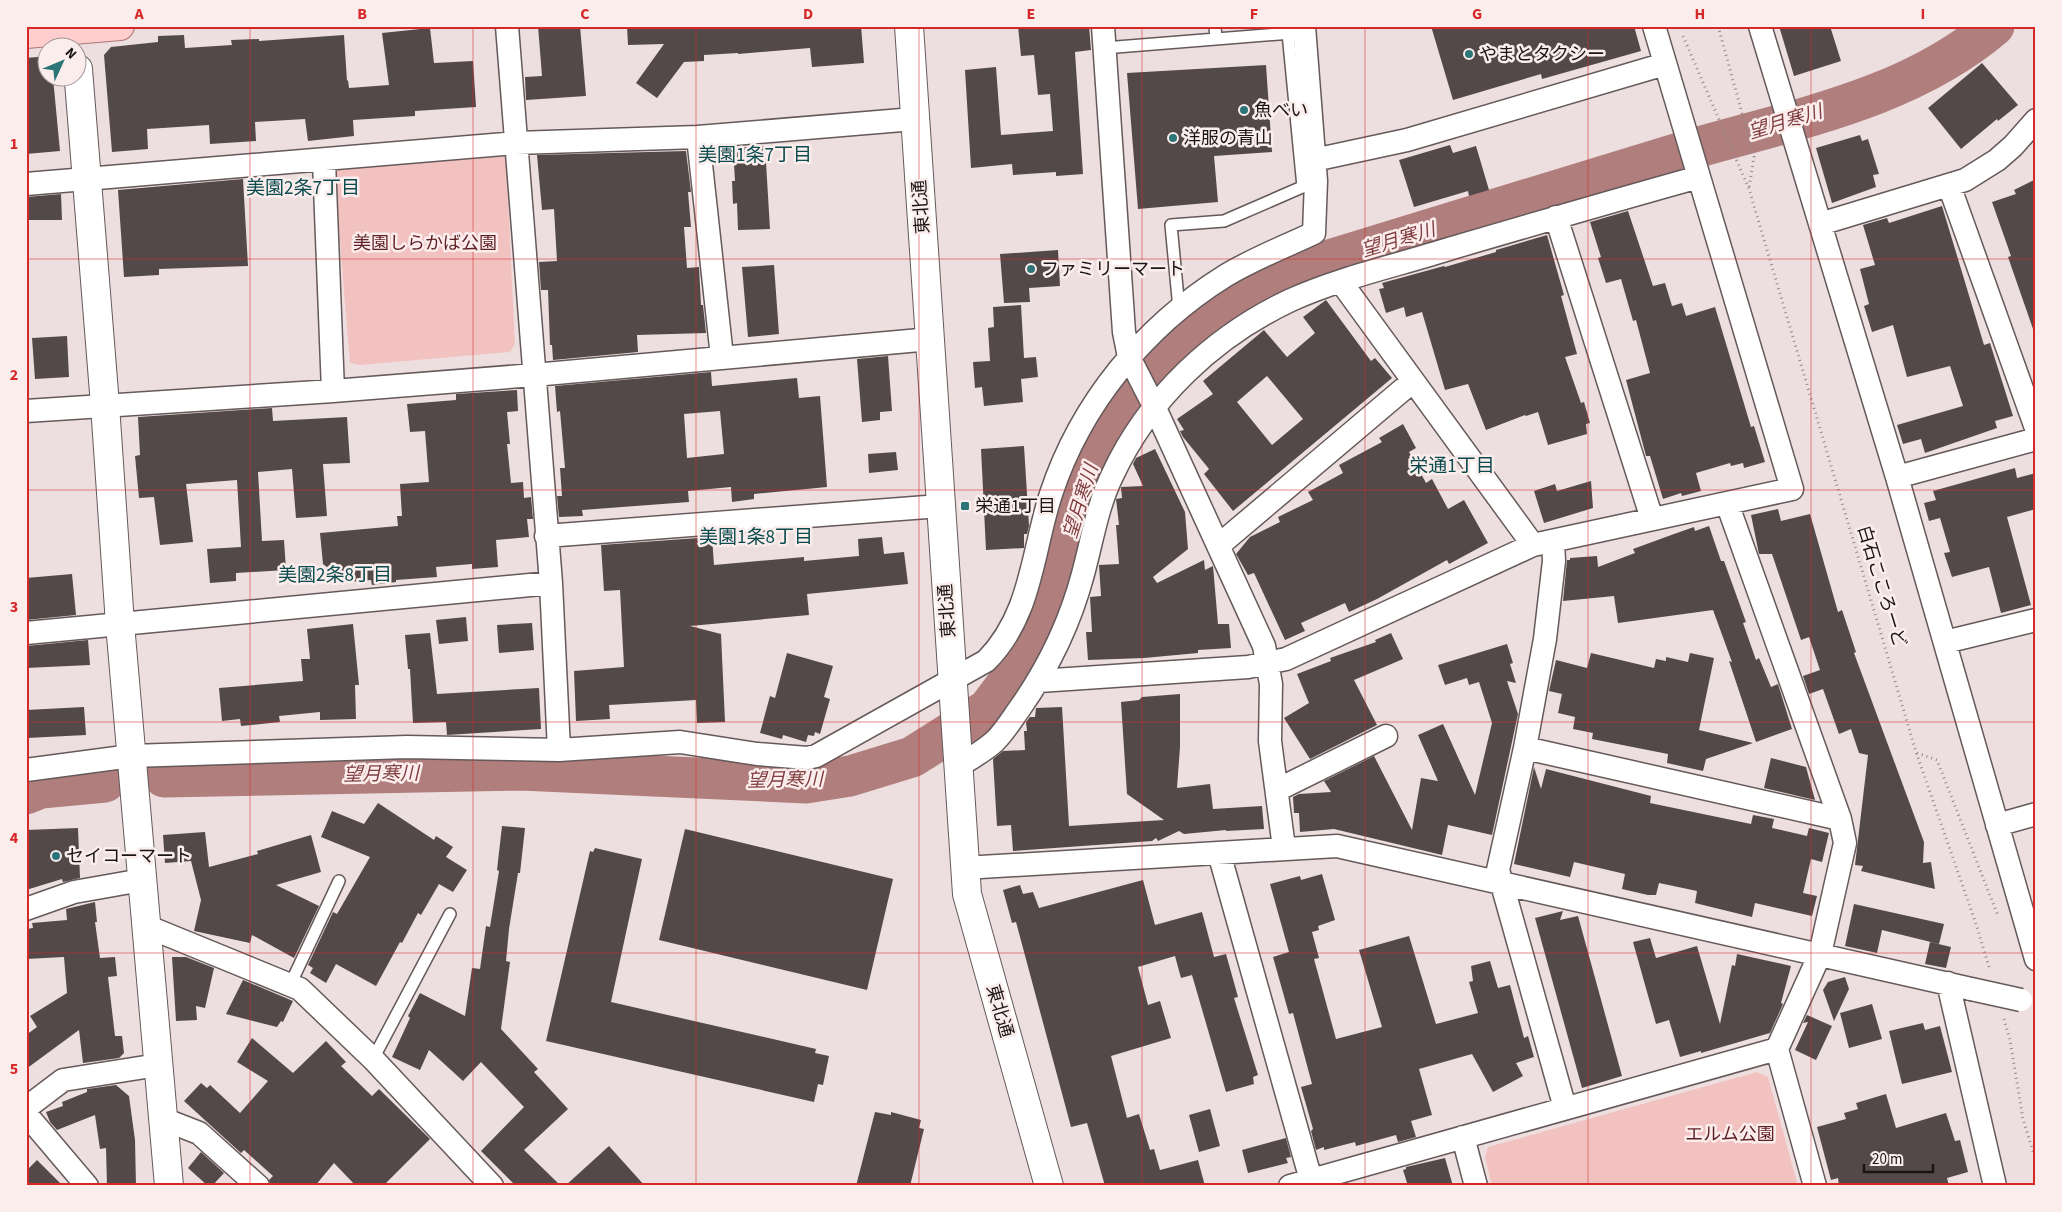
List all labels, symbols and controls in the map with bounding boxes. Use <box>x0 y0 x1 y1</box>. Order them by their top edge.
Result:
text: A <box>133 3 144 25</box>
text: B <box>357 3 367 25</box>
text: C <box>580 3 590 25</box>
text: D <box>803 3 813 25</box>
text: E <box>1027 3 1035 25</box>
text: F <box>1250 3 1258 25</box>
text: G <box>1472 3 1482 25</box>
text: H <box>1695 3 1705 25</box>
text: I <box>1921 3 1925 25</box>
north arrow <box>38 38 88 88</box>
place label: やまとタクシー <box>1479 42 1605 67</box>
text: N <box>60 43 81 64</box>
marker: やまとタクシー <box>1463 48 1475 60</box>
place label: 魚べい <box>1254 98 1308 123</box>
water label: 望月寒川 <box>1745 98 1828 146</box>
marker: 魚べい <box>1238 104 1250 116</box>
place label: 洋服の青山 <box>1183 126 1273 151</box>
marker: 洋服の青山 <box>1167 132 1179 144</box>
text: 1 <box>10 133 18 155</box>
district label: 美園1条7丁目 <box>698 142 812 169</box>
district label: 美園2条7丁目 <box>246 175 360 202</box>
street label: 東北通 <box>907 179 936 235</box>
water label: 望月寒川 <box>1358 216 1441 264</box>
park label: 美園しらかば公園 <box>353 231 497 256</box>
place label: ファミリーマート <box>1041 257 1185 282</box>
marker: ファミリーマート <box>1025 263 1037 275</box>
text: 2 <box>10 364 18 386</box>
district label: 栄通1丁目 <box>1409 453 1495 480</box>
water label: 望月寒川 <box>1057 459 1106 542</box>
place label: 栄通1丁目 <box>975 494 1056 519</box>
marker: 栄通1丁目 <box>959 500 971 512</box>
street label: 白石こころーど <box>1851 522 1912 650</box>
district label: 美園1条8丁目 <box>699 524 813 551</box>
district label: 美園2条8丁目 <box>278 562 392 589</box>
street label: 東北通 <box>933 583 962 639</box>
text: 3 <box>10 596 18 618</box>
water label: 望月寒川 <box>343 760 421 789</box>
water label: 望月寒川 <box>747 766 825 795</box>
text: 4 <box>10 827 19 849</box>
place label: セイコーマート <box>66 844 192 869</box>
marker: セイコーマート <box>50 850 62 862</box>
street label: 東北通 <box>980 982 1019 1041</box>
text: 5 <box>10 1058 18 1080</box>
park label: エルム公園 <box>1685 1122 1775 1147</box>
scale bar <box>1864 1142 1933 1174</box>
text: 20 m <box>1872 1149 1902 1170</box>

